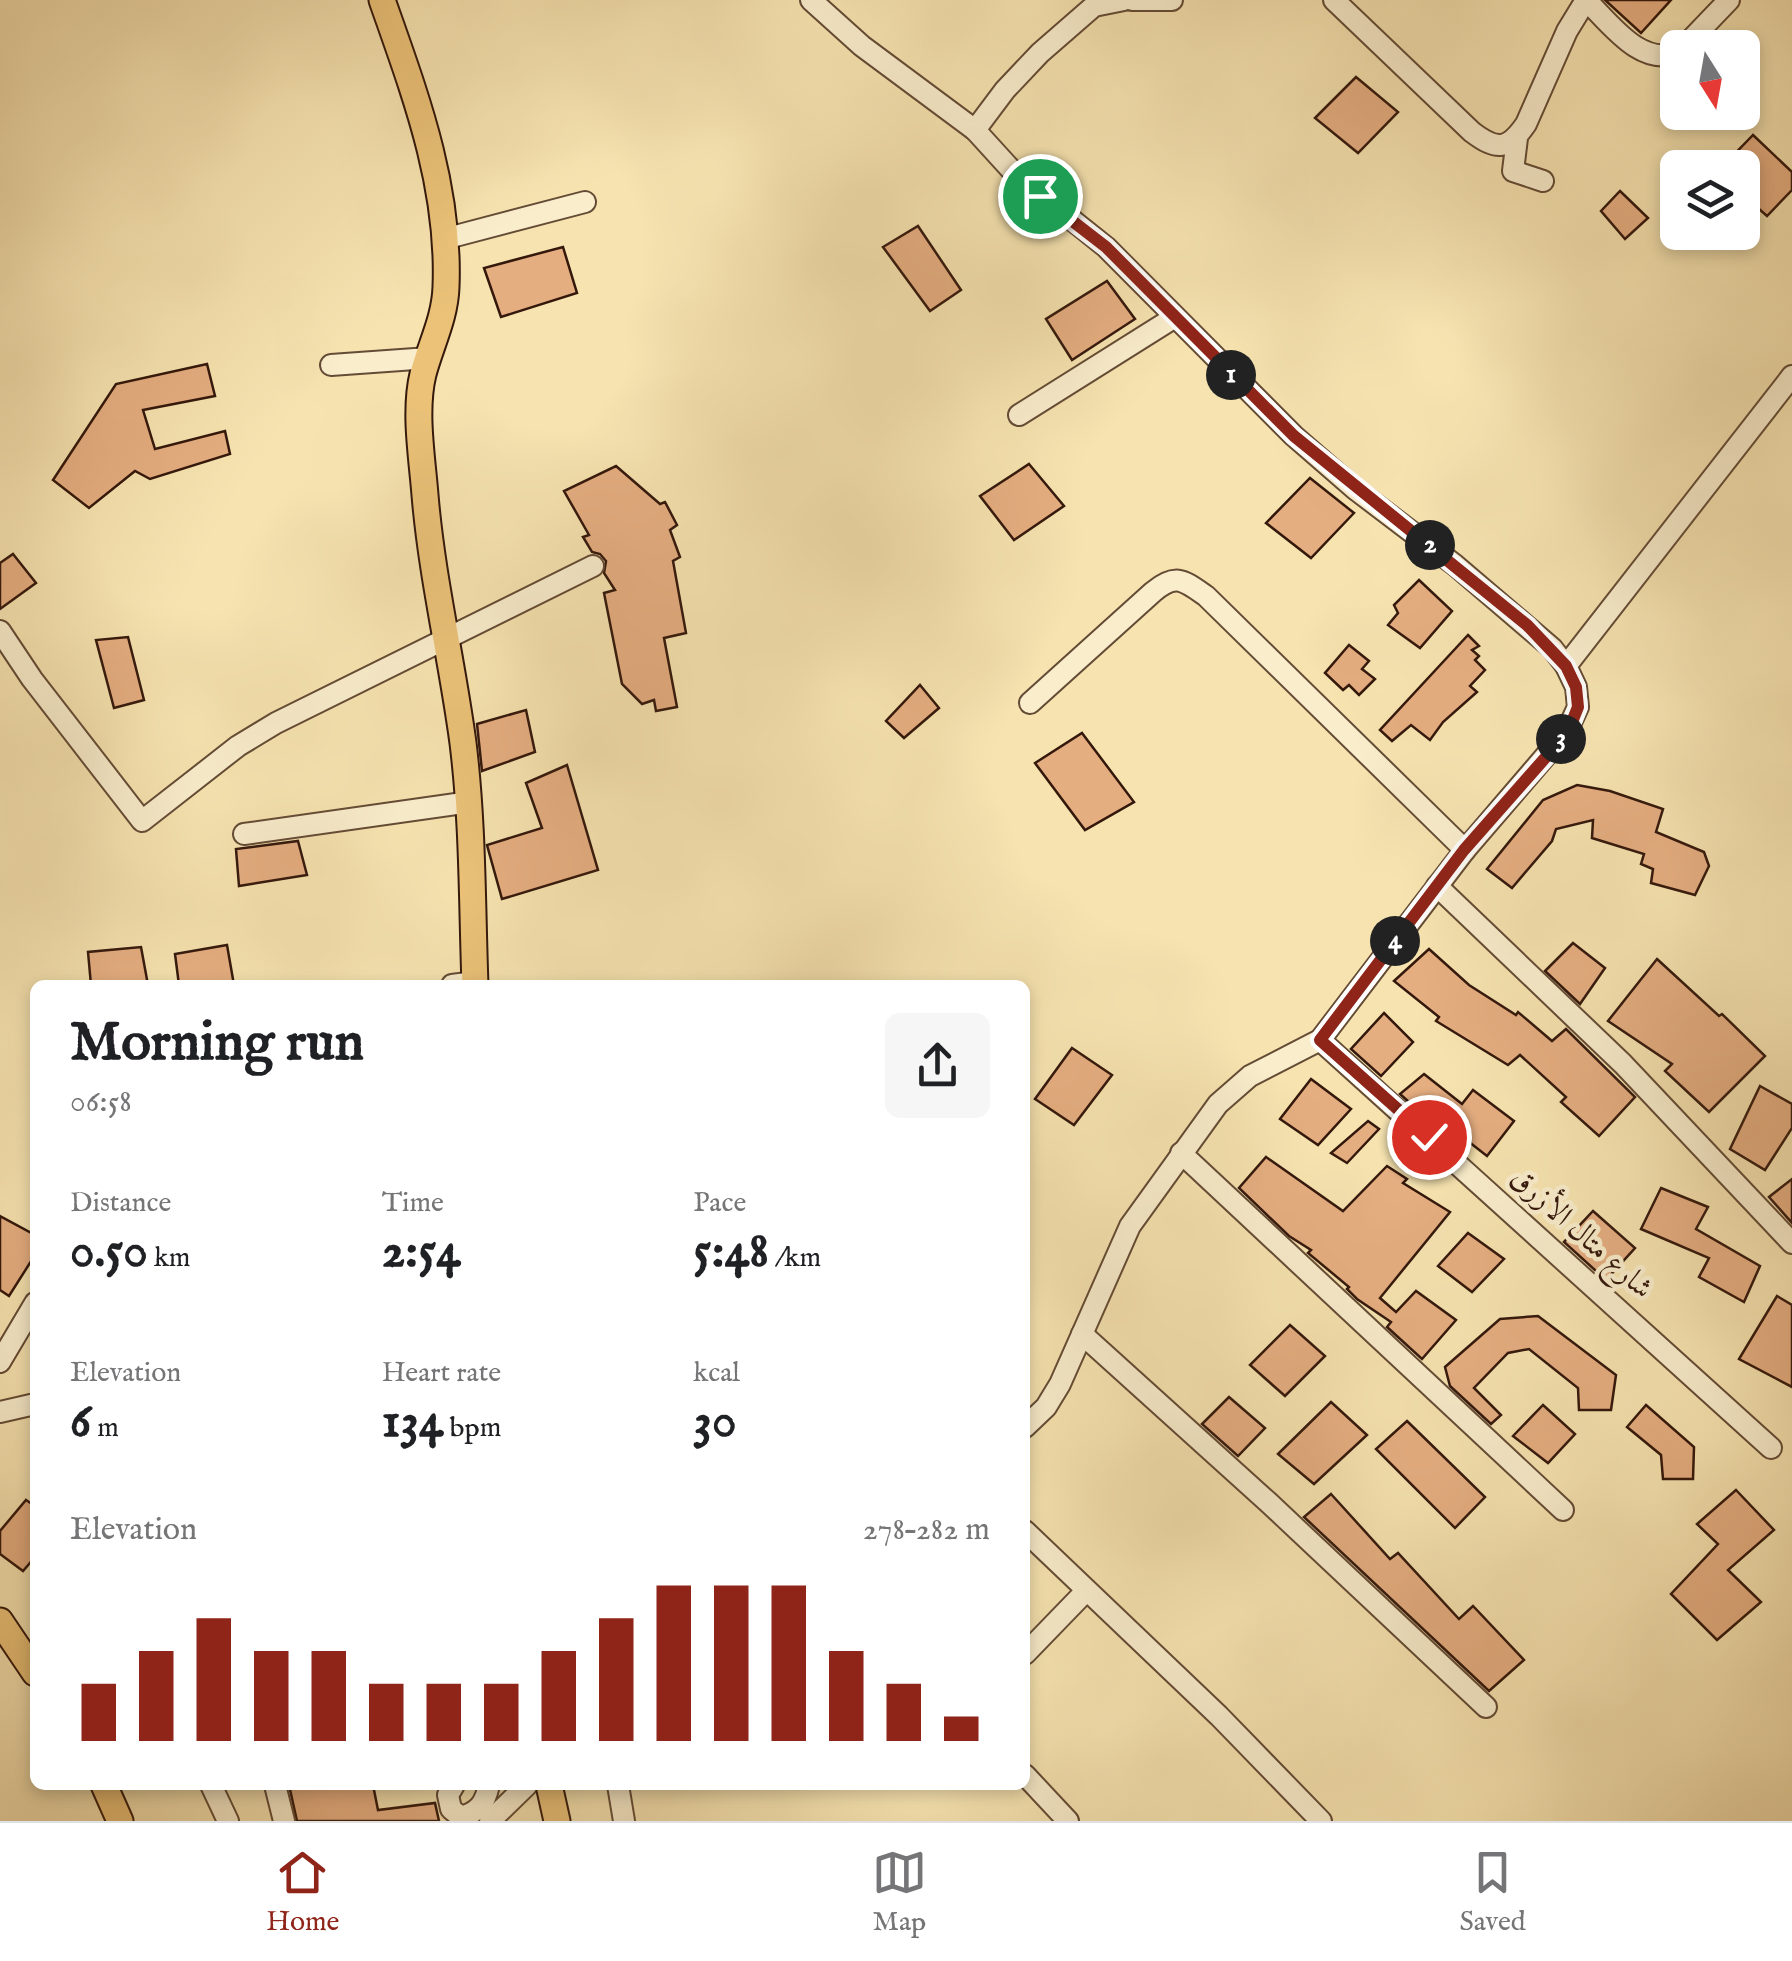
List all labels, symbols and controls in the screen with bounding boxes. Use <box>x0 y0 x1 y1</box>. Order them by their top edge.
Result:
north arrow <box>1660 30 1760 130</box>
map controls <box>1660 30 1760 250</box>
button: layers <box>1660 150 1760 250</box>
pin <box>998 154 1083 239</box>
icon: arrive <box>1013 169 1068 224</box>
pin: 1 <box>1206 350 1256 400</box>
text: 1 <box>1226 357 1236 392</box>
pin: 2 <box>1405 520 1455 570</box>
text: 2 <box>1423 527 1437 562</box>
pin: 3 <box>1536 714 1586 764</box>
text: 3 <box>1556 721 1566 756</box>
pin: 4 <box>1370 916 1420 966</box>
text: 4 <box>1388 923 1402 958</box>
text: Morning run <box>70 1009 364 1079</box>
button: share <box>885 1013 990 1118</box>
text: 06:58 <box>70 1082 132 1123</box>
pin <box>1387 1095 1472 1180</box>
icon: check <box>1402 1110 1457 1165</box>
street label: شارع متال الأزرق <box>1499 1157 1663 1311</box>
text: Distance <box>70 1186 171 1221</box>
text: Time <box>382 1186 444 1221</box>
text: Pace <box>693 1186 746 1221</box>
text: 0.50 <box>70 1221 148 1284</box>
text: 2:54 <box>382 1221 461 1284</box>
text: 5:48 <box>693 1221 769 1284</box>
text: km <box>148 1241 191 1276</box>
text: /km <box>769 1241 821 1276</box>
text: Elevation <box>70 1356 181 1391</box>
text: Heart rate <box>382 1356 501 1391</box>
text: kcal <box>693 1356 740 1391</box>
text: 6 <box>70 1391 91 1454</box>
text: 134 <box>382 1391 443 1454</box>
text: 30 <box>693 1391 737 1454</box>
text: m <box>91 1411 119 1446</box>
text: bpm <box>443 1411 501 1446</box>
text: Elevation <box>70 1510 197 1551</box>
text: 278–282 m <box>863 1510 990 1551</box>
tab: Home <box>266 1845 339 1940</box>
tab: Map <box>872 1845 927 1940</box>
tab: Saved <box>1459 1845 1526 1940</box>

